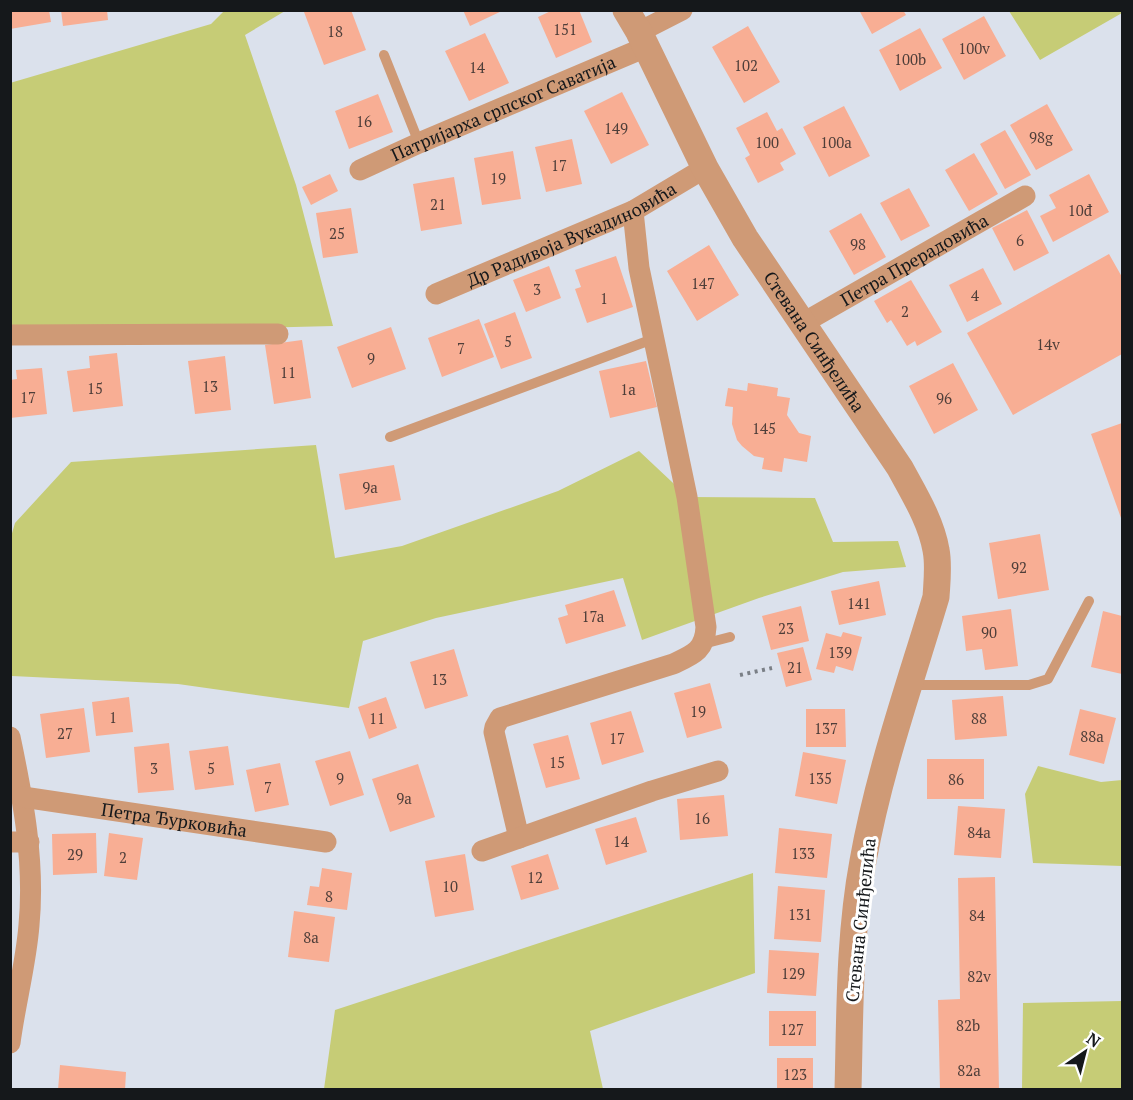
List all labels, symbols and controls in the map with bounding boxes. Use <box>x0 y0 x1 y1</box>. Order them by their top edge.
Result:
house number: 151 <box>553 19 577 39</box>
house number: 18 <box>327 21 343 41</box>
house number: 100v <box>958 38 990 58</box>
street label: Патријарха српског Саватија <box>387 49 619 166</box>
house number: 100b <box>894 49 926 69</box>
house number: 102 <box>734 55 758 75</box>
house number: 14 <box>469 57 485 77</box>
house number: 16 <box>356 111 372 131</box>
house number: 149 <box>604 118 628 138</box>
house number: 98g <box>1029 127 1054 147</box>
house number: 100 <box>755 132 779 152</box>
house number: 100a <box>820 132 852 152</box>
house number: 17 <box>551 155 567 175</box>
house number: 19 <box>490 168 506 188</box>
street label: Др Радивоја Вукадиновића <box>463 176 680 292</box>
house number: 21 <box>430 194 446 214</box>
house number: 10đ <box>1068 200 1093 220</box>
street label: Петра Прерадовића <box>836 208 992 311</box>
house number: 25 <box>329 223 345 243</box>
house number: 6 <box>1016 230 1024 250</box>
house number: 98 <box>850 234 866 254</box>
street label: Стевана Синђелића <box>759 266 871 417</box>
house number: 147 <box>691 273 715 293</box>
house number: 3 <box>533 279 541 299</box>
house number: 4 <box>971 285 979 305</box>
house number: 1 <box>600 288 608 308</box>
house number: 2 <box>901 301 909 321</box>
house number: 5 <box>504 331 512 351</box>
house number: 14v <box>1036 334 1060 354</box>
house number: 7 <box>457 338 465 358</box>
house number: 9 <box>367 348 375 368</box>
house number: 11 <box>280 362 296 382</box>
house number: 13 <box>202 376 218 396</box>
house number: 15 <box>87 378 103 398</box>
house number: 1a <box>620 379 636 399</box>
house number: 17 <box>20 387 36 407</box>
house number: 96 <box>936 388 952 408</box>
house number: 145 <box>752 418 776 438</box>
house number: 9a <box>362 477 378 497</box>
house number: 92 <box>1011 557 1027 577</box>
house number: 141 <box>847 593 871 613</box>
house number: 17a <box>582 606 605 626</box>
house number: 23 <box>778 618 794 638</box>
house number: 90 <box>981 622 997 642</box>
house number: 139 <box>828 642 852 662</box>
house number: 21 <box>787 657 803 677</box>
house number: 13 <box>431 669 447 689</box>
house number: 19 <box>690 701 706 721</box>
house number: 1 <box>109 707 117 727</box>
house number: 11 <box>369 708 385 728</box>
house number: 88 <box>971 708 987 728</box>
house number: 137 <box>814 718 838 738</box>
house number: 27 <box>57 723 73 743</box>
house number: 88a <box>1080 726 1104 746</box>
house number: 17 <box>609 728 625 748</box>
house number: 15 <box>549 752 565 772</box>
house number: 3 <box>150 758 158 778</box>
house number: 5 <box>207 758 215 778</box>
house number: 9 <box>336 768 344 788</box>
house number: 135 <box>808 768 832 788</box>
house number: 86 <box>948 769 964 789</box>
house number: 7 <box>264 777 272 797</box>
house number: 9a <box>396 788 412 808</box>
street label: Петра Ђурковића <box>100 797 249 842</box>
house number: 16 <box>694 808 710 828</box>
house number: 84a <box>967 822 991 842</box>
house number: 14 <box>613 831 629 851</box>
street label: Стевана Синђелића <box>839 837 881 1003</box>
house number: 133 <box>791 843 815 863</box>
house number: 29 <box>67 844 83 864</box>
house number: 2 <box>119 847 127 867</box>
house number: 12 <box>527 867 543 887</box>
house number: 10 <box>442 876 458 896</box>
house number: 8 <box>325 886 333 906</box>
house number: 131 <box>788 904 812 924</box>
house number: 84 <box>969 905 985 925</box>
house number: 8a <box>303 927 319 947</box>
house number: 129 <box>781 963 805 983</box>
house number: 82v <box>967 966 991 986</box>
house number: 82b <box>956 1015 980 1035</box>
house number: 127 <box>780 1019 804 1039</box>
north arrow <box>1055 1022 1115 1082</box>
text: N <box>1082 1027 1105 1052</box>
house number: 82a <box>957 1060 981 1080</box>
house number: 123 <box>783 1064 807 1084</box>

